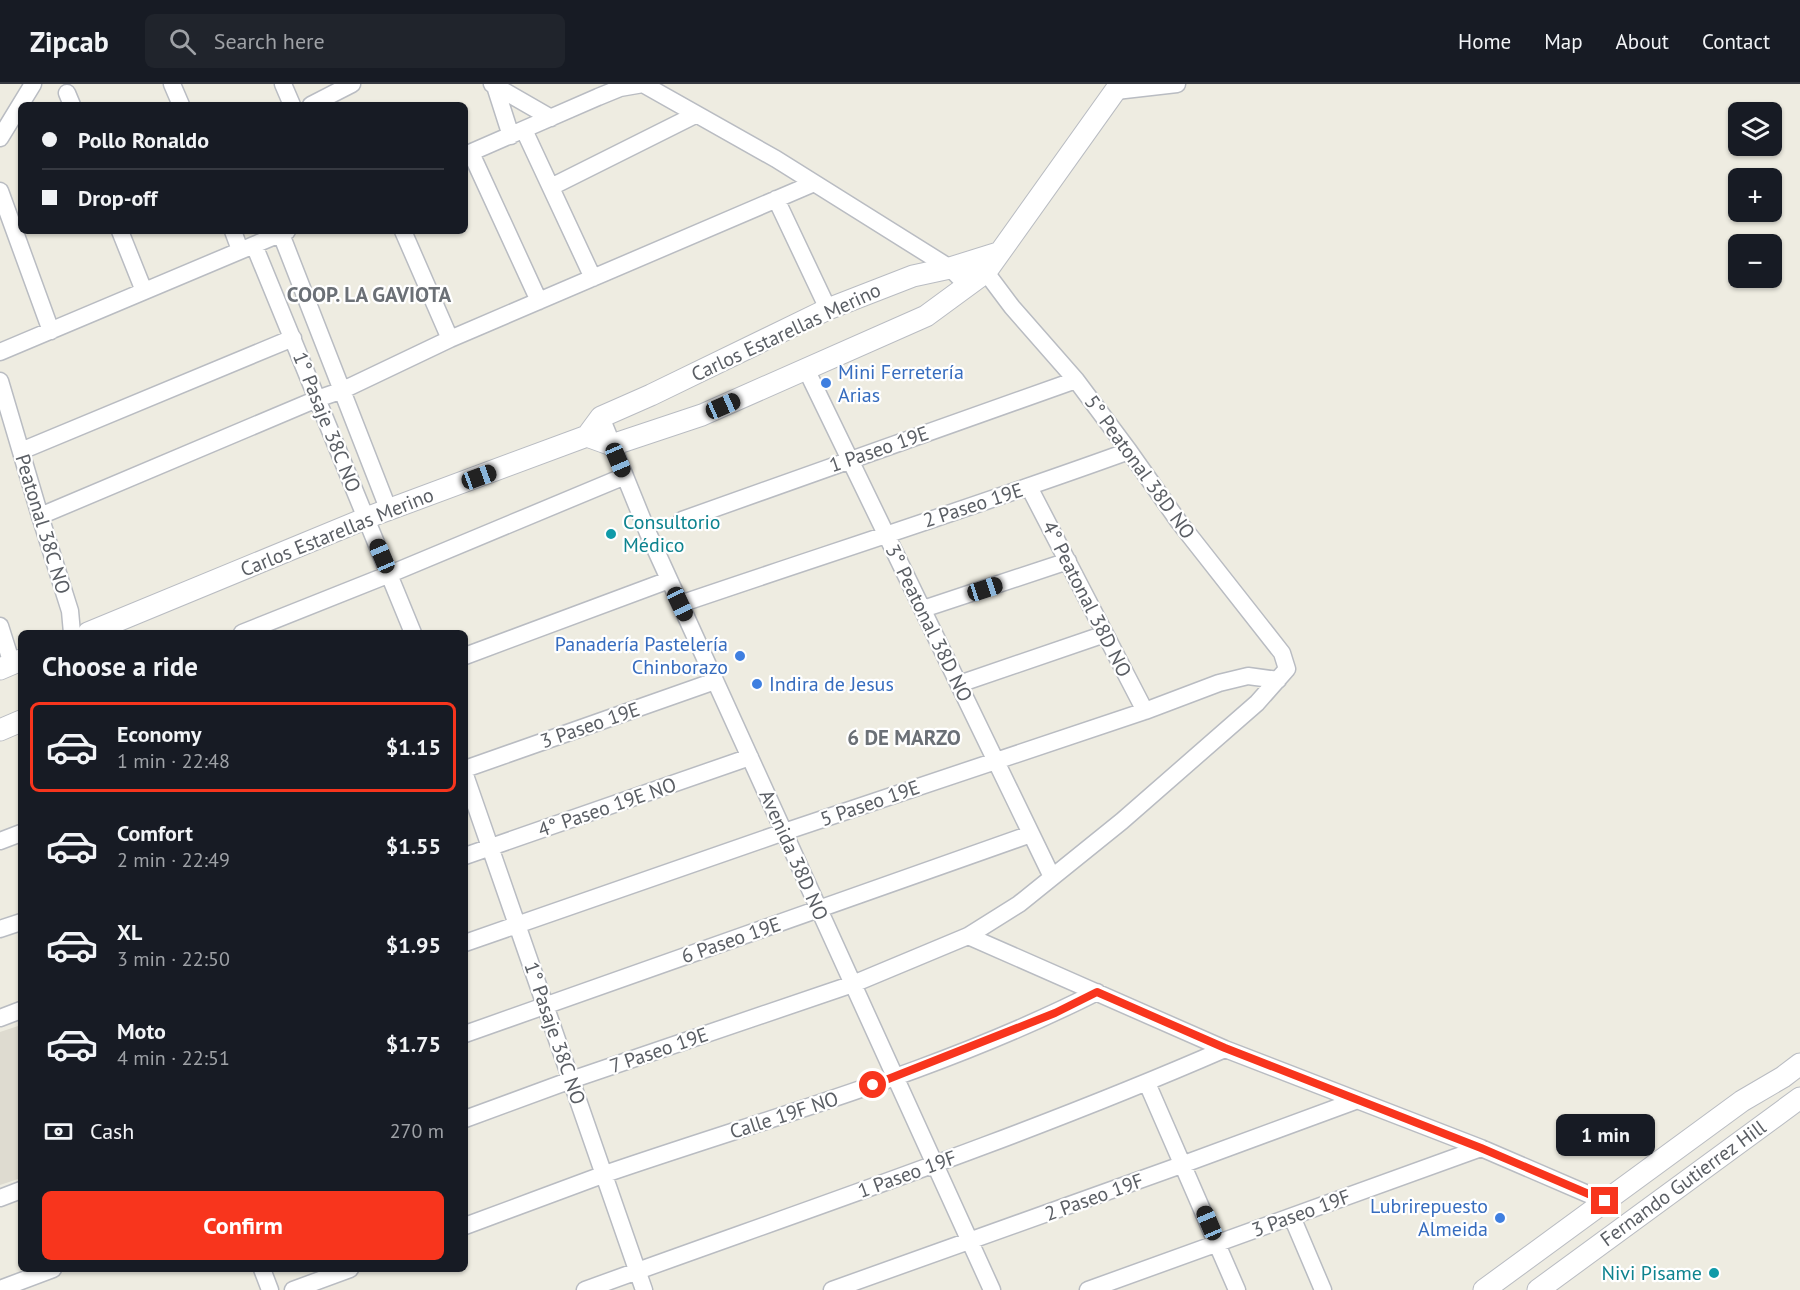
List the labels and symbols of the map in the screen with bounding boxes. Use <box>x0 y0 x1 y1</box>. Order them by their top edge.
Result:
street label: Carlos Estarellas Merino <box>687 277 885 387</box>
district label: COOP. LA GAVIOTA <box>287 281 451 308</box>
street label: 1° Pasaje 38C NO <box>287 348 367 496</box>
place label: Mini Ferretería Arias <box>838 359 964 408</box>
marker: Mini Ferretería Arias <box>819 376 833 390</box>
car <box>703 390 743 422</box>
street label: 5° Peatonal 38D NO <box>1079 390 1201 544</box>
street label: 1 Paseo 19E <box>826 420 932 478</box>
car <box>603 440 633 480</box>
street label: Peatonal 38C NO <box>9 451 77 597</box>
car <box>459 462 499 492</box>
street label: 2 Paseo 19E <box>920 477 1026 533</box>
street label: Carlos Estarellas Merino <box>237 481 437 583</box>
place label: Consultorio Médico <box>623 509 721 558</box>
street label: 4° Peatonal 38D NO <box>1036 516 1138 682</box>
marker: Consultorio Médico <box>604 527 618 541</box>
car <box>367 536 397 576</box>
street label: 3° Peatonal 38D NO <box>880 540 978 706</box>
car <box>965 575 1005 603</box>
car <box>664 584 696 624</box>
place label: Panadería Pastelería Chinborazo <box>555 631 728 680</box>
marker: Panadería Pastelería Chinborazo <box>733 649 747 663</box>
place label: Indira de Jesus <box>769 671 894 697</box>
marker: Indira de Jesus <box>750 677 764 691</box>
street label: 3 Paseo 19E <box>537 696 643 754</box>
district label: 6 DE MARZO <box>847 724 961 751</box>
street label: 4° Paseo 19E NO <box>534 771 680 843</box>
street label: 5 Paseo 19E <box>817 774 923 832</box>
street label: Avenida 38D NO <box>754 786 834 924</box>
street label: 6 Paseo 19E <box>678 911 784 969</box>
street label: 1° Pasaje 38C NO <box>518 958 592 1108</box>
street label: 7 Paseo 19E <box>606 1021 712 1079</box>
route start <box>859 1071 886 1098</box>
street label: Calle 19F NO <box>726 1085 842 1145</box>
callout: 1 min <box>1556 1114 1654 1156</box>
street label: Fernando Gutierrez Hill <box>1595 1114 1771 1252</box>
street label: 1 Paseo 19F <box>854 1144 960 1204</box>
street label: 2 Paseo 19F <box>1041 1167 1147 1227</box>
street label: 3 Paseo 19F <box>1248 1183 1354 1243</box>
route end <box>1591 1187 1618 1214</box>
place label: Lubrirepuesto Almeida <box>1370 1193 1488 1242</box>
car <box>1194 1203 1224 1243</box>
marker: Lubrirepuesto Almeida <box>1493 1211 1507 1225</box>
place label: Nivi Pisame <box>1602 1260 1702 1286</box>
marker: Nivi Pisame <box>1707 1266 1721 1280</box>

